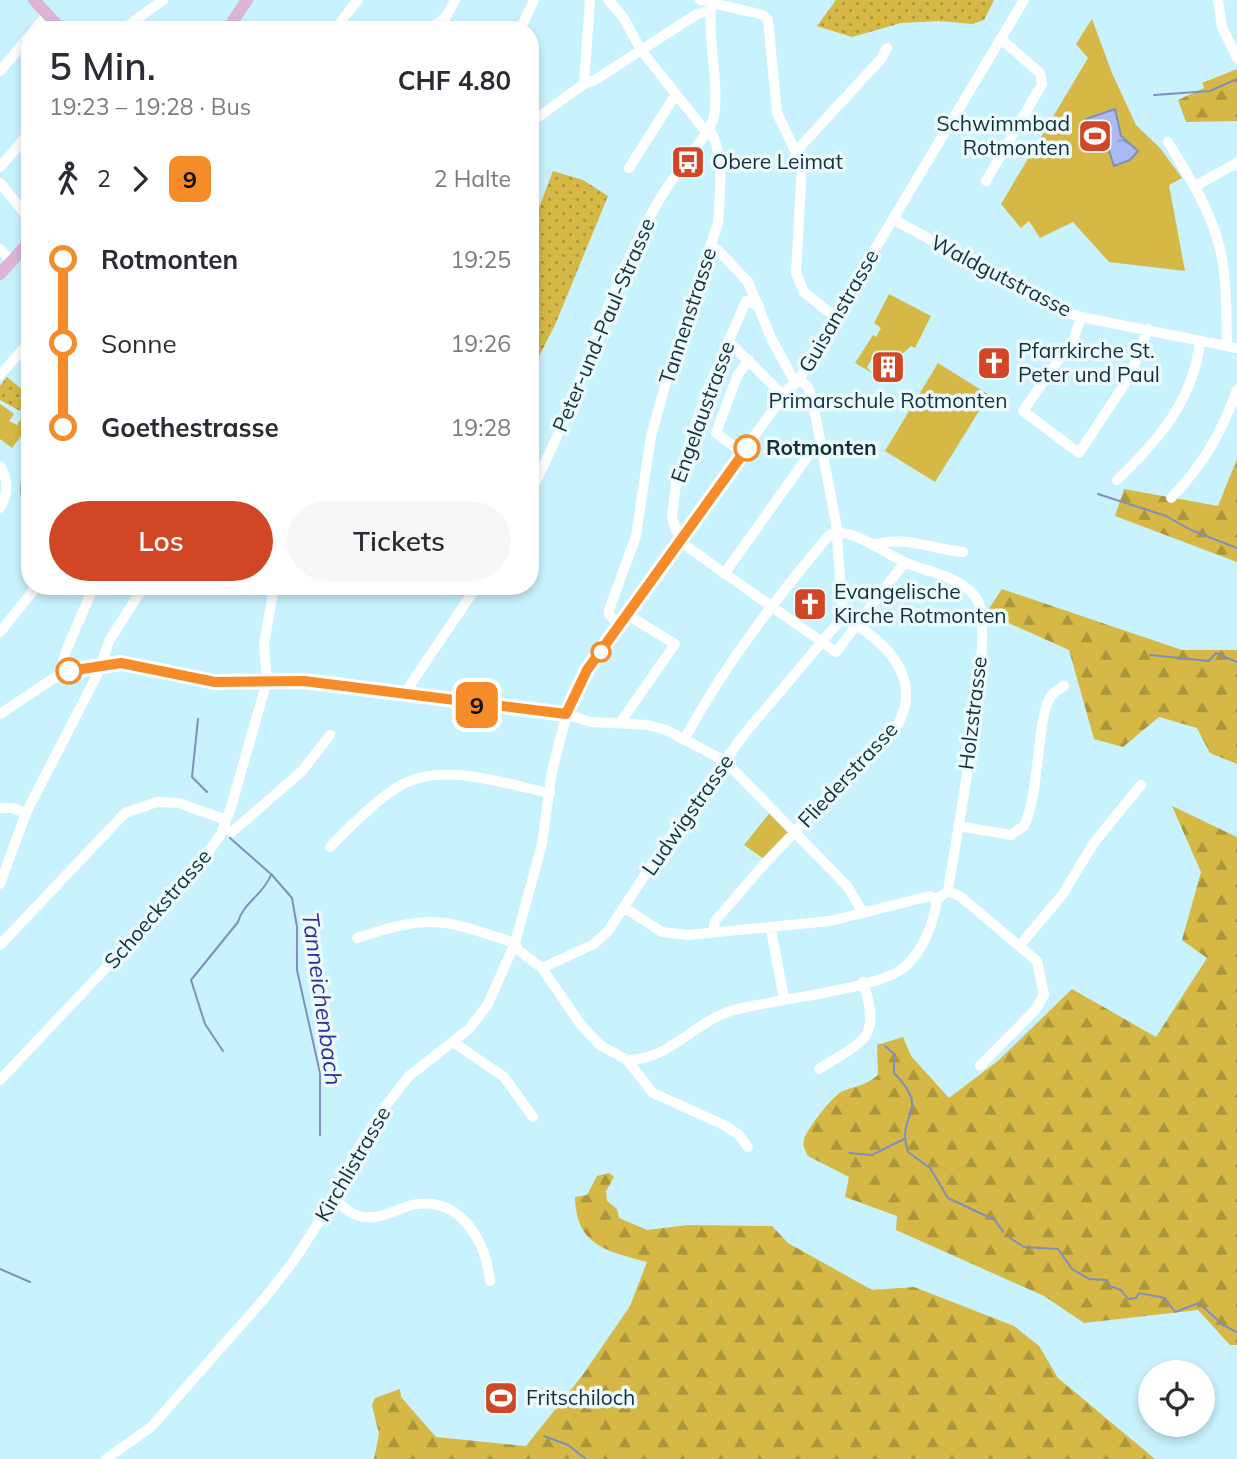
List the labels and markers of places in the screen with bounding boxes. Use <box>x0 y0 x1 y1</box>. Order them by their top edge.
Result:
place label: Schwimmbad Rotmonten <box>936 110 1070 160</box>
sports icon: Schwimmbad Rotmonten <box>1076 117 1114 155</box>
bus stop icon: Obere Leimat <box>669 143 707 181</box>
place label: Obere Leimat <box>712 148 843 174</box>
place label: Pfarrkirche St. Peter und Paul <box>1018 337 1160 387</box>
church icon: Pfarrkirche St. Peter und Paul <box>975 344 1013 382</box>
building icon: Primarschule Rotmonten <box>869 348 907 386</box>
place label: Primarschule Rotmonten <box>768 387 1008 413</box>
place label: Rotmonten <box>766 434 877 460</box>
marker: Rotmonten <box>734 435 760 461</box>
place label: Evangelische Kirche Rotmonten <box>834 578 1007 628</box>
church icon: Evangelische Kirche Rotmonten <box>791 585 829 623</box>
unlabelled marker <box>591 642 611 662</box>
unlabelled marker <box>56 658 82 684</box>
sports icon: Fritschiloch <box>482 1379 520 1417</box>
place label: Fritschiloch <box>526 1384 635 1410</box>

